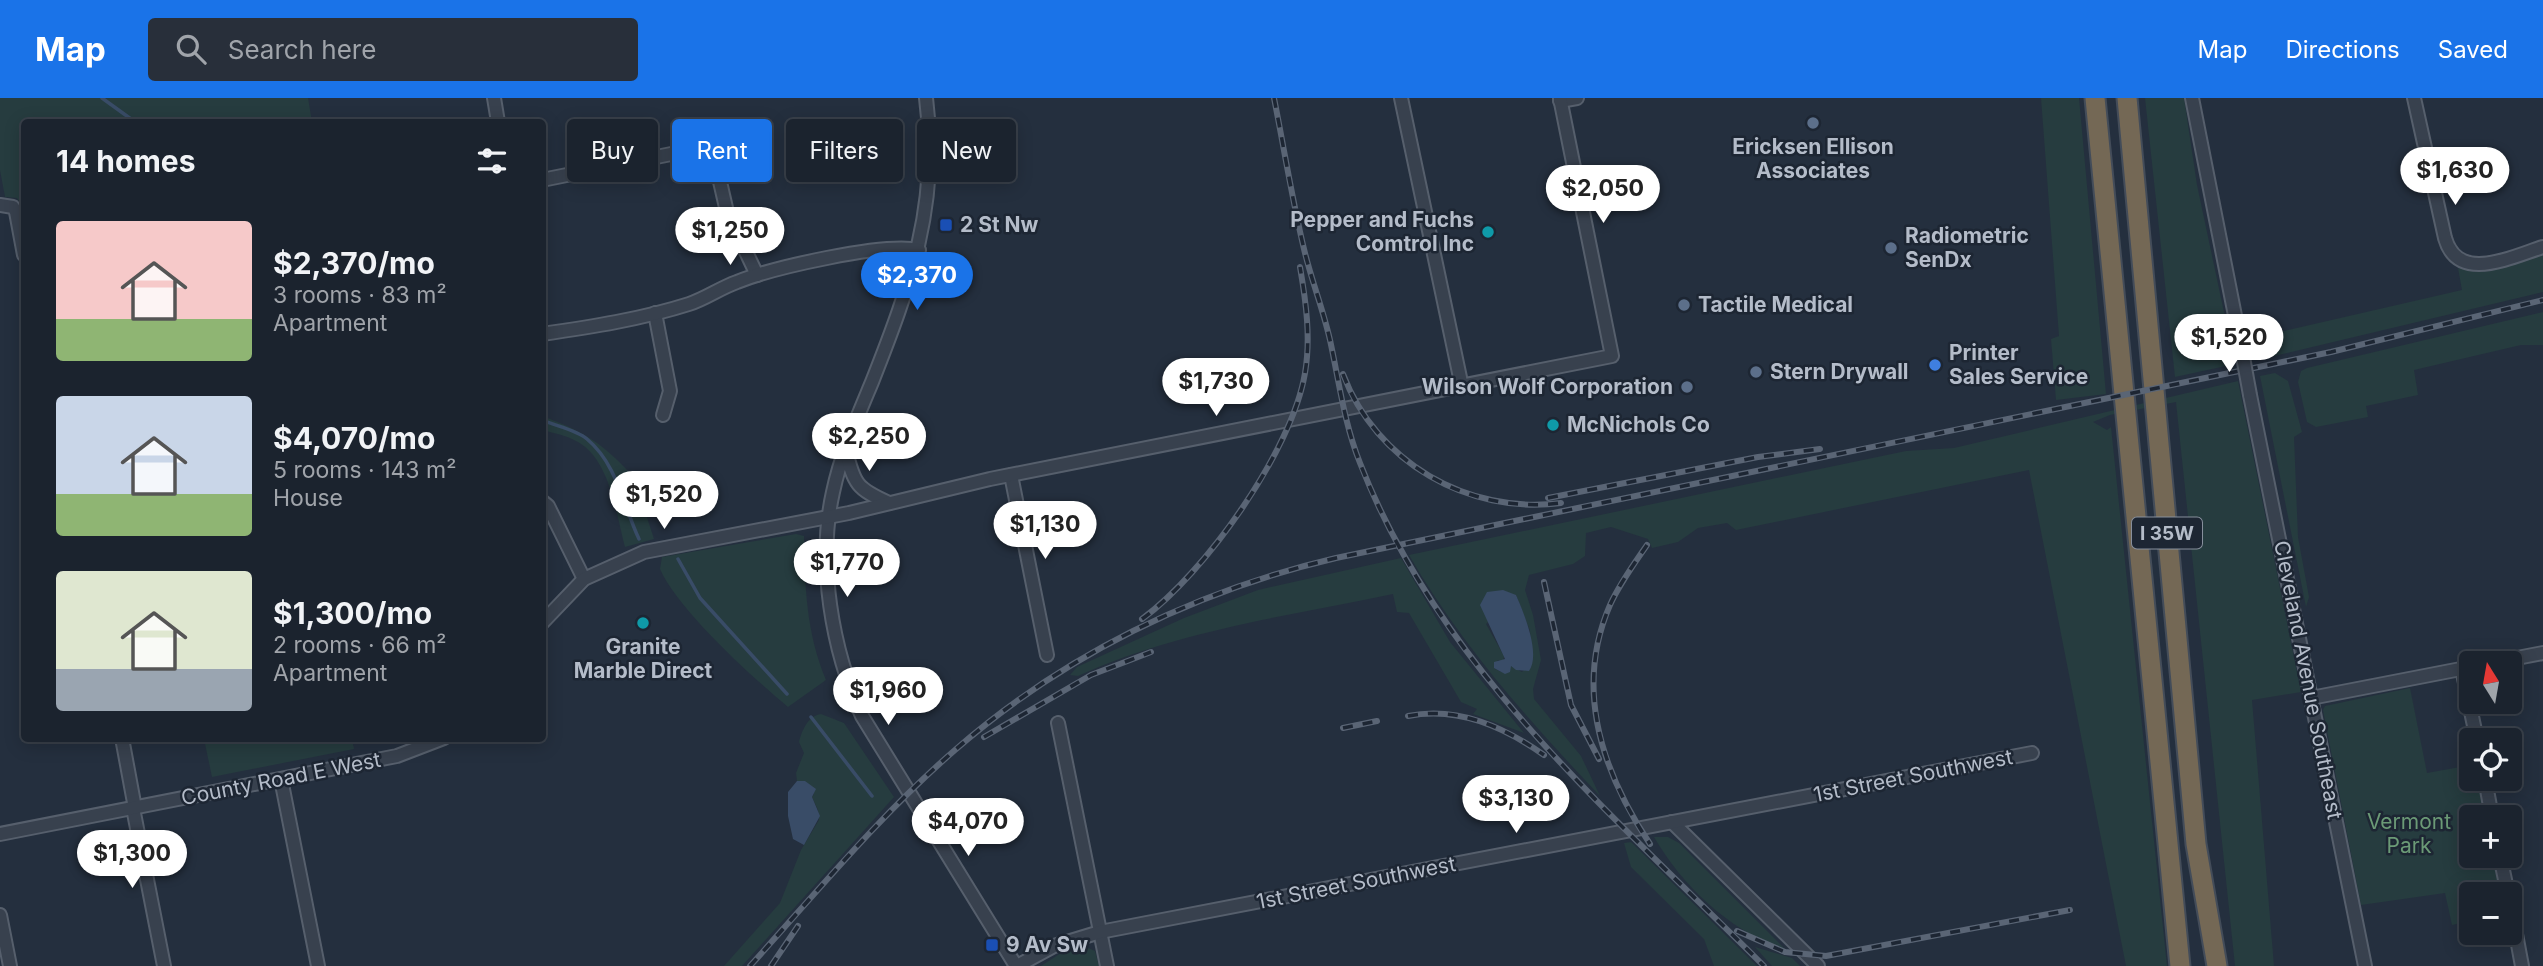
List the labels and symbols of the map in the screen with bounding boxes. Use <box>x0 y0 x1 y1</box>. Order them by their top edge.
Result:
marker: Ericksen Ellison Associates <box>1805 115 1821 131</box>
place label: Ericksen Ellison Associates <box>1732 134 1894 183</box>
pin: $1,630 <box>2398 148 2512 207</box>
pin: $2,050 <box>1546 166 1660 225</box>
place label: Pepper and Fuchs Comtrol Inc <box>1290 207 1474 256</box>
pin: $1,250 <box>673 208 787 267</box>
place label: 2 St Nw <box>960 212 1039 237</box>
marker: 2 St Nw <box>938 217 954 233</box>
place label: Radiometric SenDx <box>1905 223 2029 272</box>
marker: Pepper and Fuchs Comtrol Inc <box>1480 224 1496 240</box>
marker: Radiometric SenDx <box>1883 240 1899 256</box>
pin: $2,370 <box>860 252 974 312</box>
place label: Tactile Medical <box>1698 292 1853 317</box>
marker: Tactile Medical <box>1676 297 1692 313</box>
pin: $1,520 <box>2172 314 2286 374</box>
place label: Printer Sales Service <box>1949 340 2088 389</box>
marker: Printer Sales Service <box>1927 357 1943 373</box>
pin: $1,730 <box>1159 358 1273 418</box>
place label: Stern Drywall <box>1770 359 1909 384</box>
marker: Stern Drywall <box>1748 364 1764 380</box>
place label: Wilson Wolf Corporation <box>1421 374 1673 399</box>
marker: Wilson Wolf Corporation <box>1679 379 1695 395</box>
place label: McNichols Co <box>1567 412 1710 437</box>
pin: $2,250 <box>812 414 926 473</box>
marker: McNichols Co <box>1545 417 1561 433</box>
pin: $1,520 <box>607 472 721 531</box>
pin: $1,130 <box>988 502 1102 561</box>
road number: I 35W <box>2132 518 2202 548</box>
street label: Cleveland Avenue Southeast <box>2269 538 2348 822</box>
pin: $1,770 <box>790 540 904 599</box>
marker: Granite Marble Direct <box>635 615 651 631</box>
place label: Granite Marble Direct <box>574 634 713 683</box>
north arrow <box>2459 651 2522 714</box>
pin: $1,960 <box>831 668 945 727</box>
street label: 1st Street Southwest <box>1811 744 2015 807</box>
street label: County Road E West <box>179 747 383 810</box>
pin: $3,130 <box>1459 776 1573 835</box>
pin: $4,070 <box>911 798 1025 858</box>
park label: Vermont Park <box>2367 809 2451 858</box>
pin: $1,300 <box>75 830 189 890</box>
street label: 1st Street Southwest <box>1254 851 1458 914</box>
place label: 9 Av Sw <box>1006 932 1088 957</box>
marker: 9 Av Sw <box>984 937 1000 953</box>

